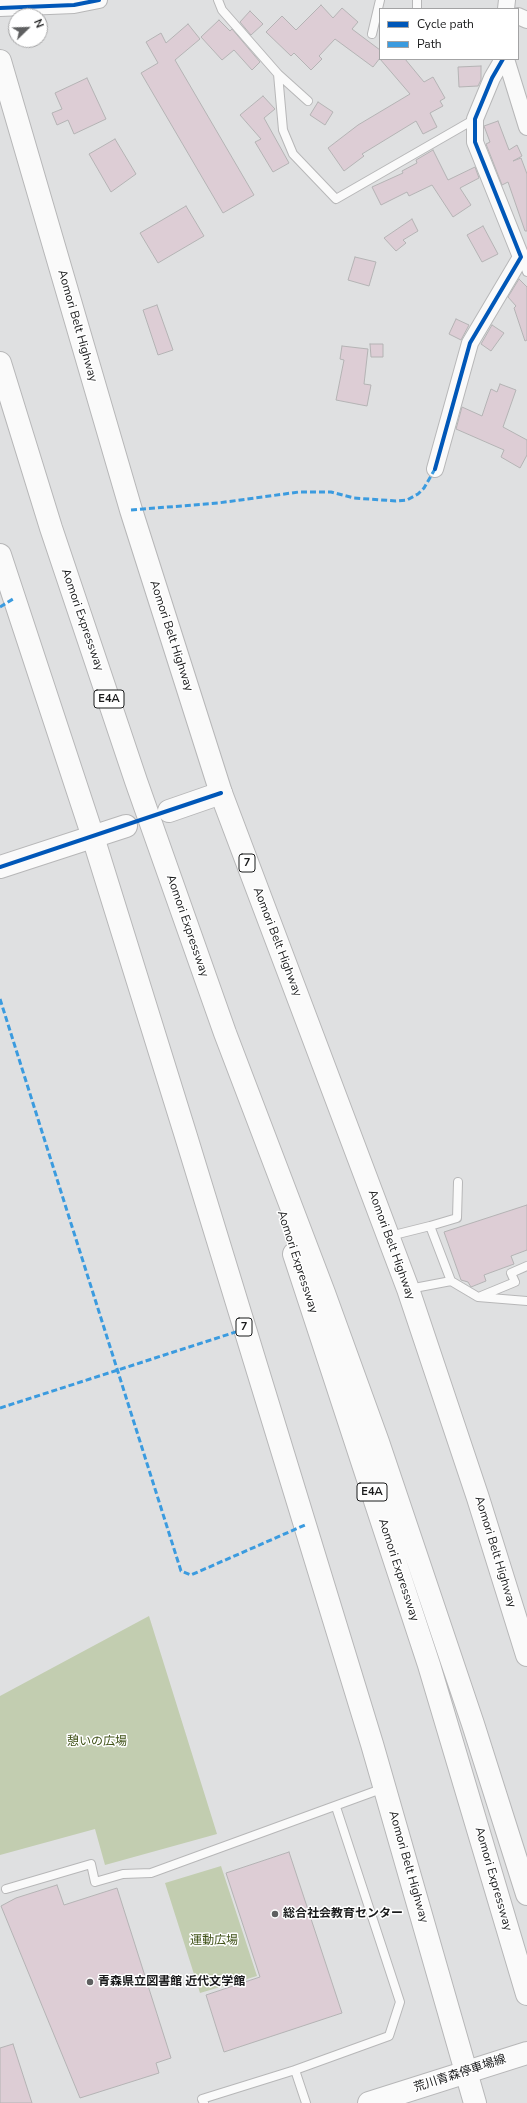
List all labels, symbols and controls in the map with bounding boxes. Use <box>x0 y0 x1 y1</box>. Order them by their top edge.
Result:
north arrow <box>8 8 48 48</box>
legend <box>379 8 519 60</box>
text: Cycle path <box>417 16 474 32</box>
text: N <box>30 17 47 30</box>
text: Path <box>417 36 442 52</box>
street label: Aomori Belt Highway <box>54 268 100 384</box>
street label: Aomori Expressway <box>58 567 106 673</box>
street label: Aomori Belt Highway <box>146 579 196 693</box>
road number: E4A <box>94 690 124 708</box>
road number: 7 <box>239 854 255 872</box>
street label: Aomori Expressway <box>163 873 211 979</box>
street label: Aomori Belt Highway <box>250 885 304 999</box>
street label: Aomori Belt Highway <box>364 1188 418 1302</box>
street label: Aomori Expressway <box>274 1209 320 1315</box>
road number: 7 <box>236 1318 252 1336</box>
road number: E4A <box>357 1483 387 1501</box>
street label: Aomori Belt Highway <box>471 1495 519 1609</box>
street label: Aomori Expressway <box>375 1517 421 1623</box>
park label: 憩いの広場 <box>67 1735 127 1749</box>
street label: Aomori Belt Highway <box>385 1809 431 1925</box>
street label: Aomori Expressway <box>471 1825 515 1933</box>
place label: 総合社会教育センター <box>283 1907 403 1921</box>
marker: 総合社会教育センター <box>270 1909 280 1919</box>
park label: 運動広場 <box>190 1934 238 1948</box>
place label: 青森県立図書館 近代文学館 <box>98 1975 245 1989</box>
marker: 青森県立図書館 近代文学館 <box>85 1977 95 1987</box>
street label: 荒川青森停車場線 <box>412 2052 508 2096</box>

